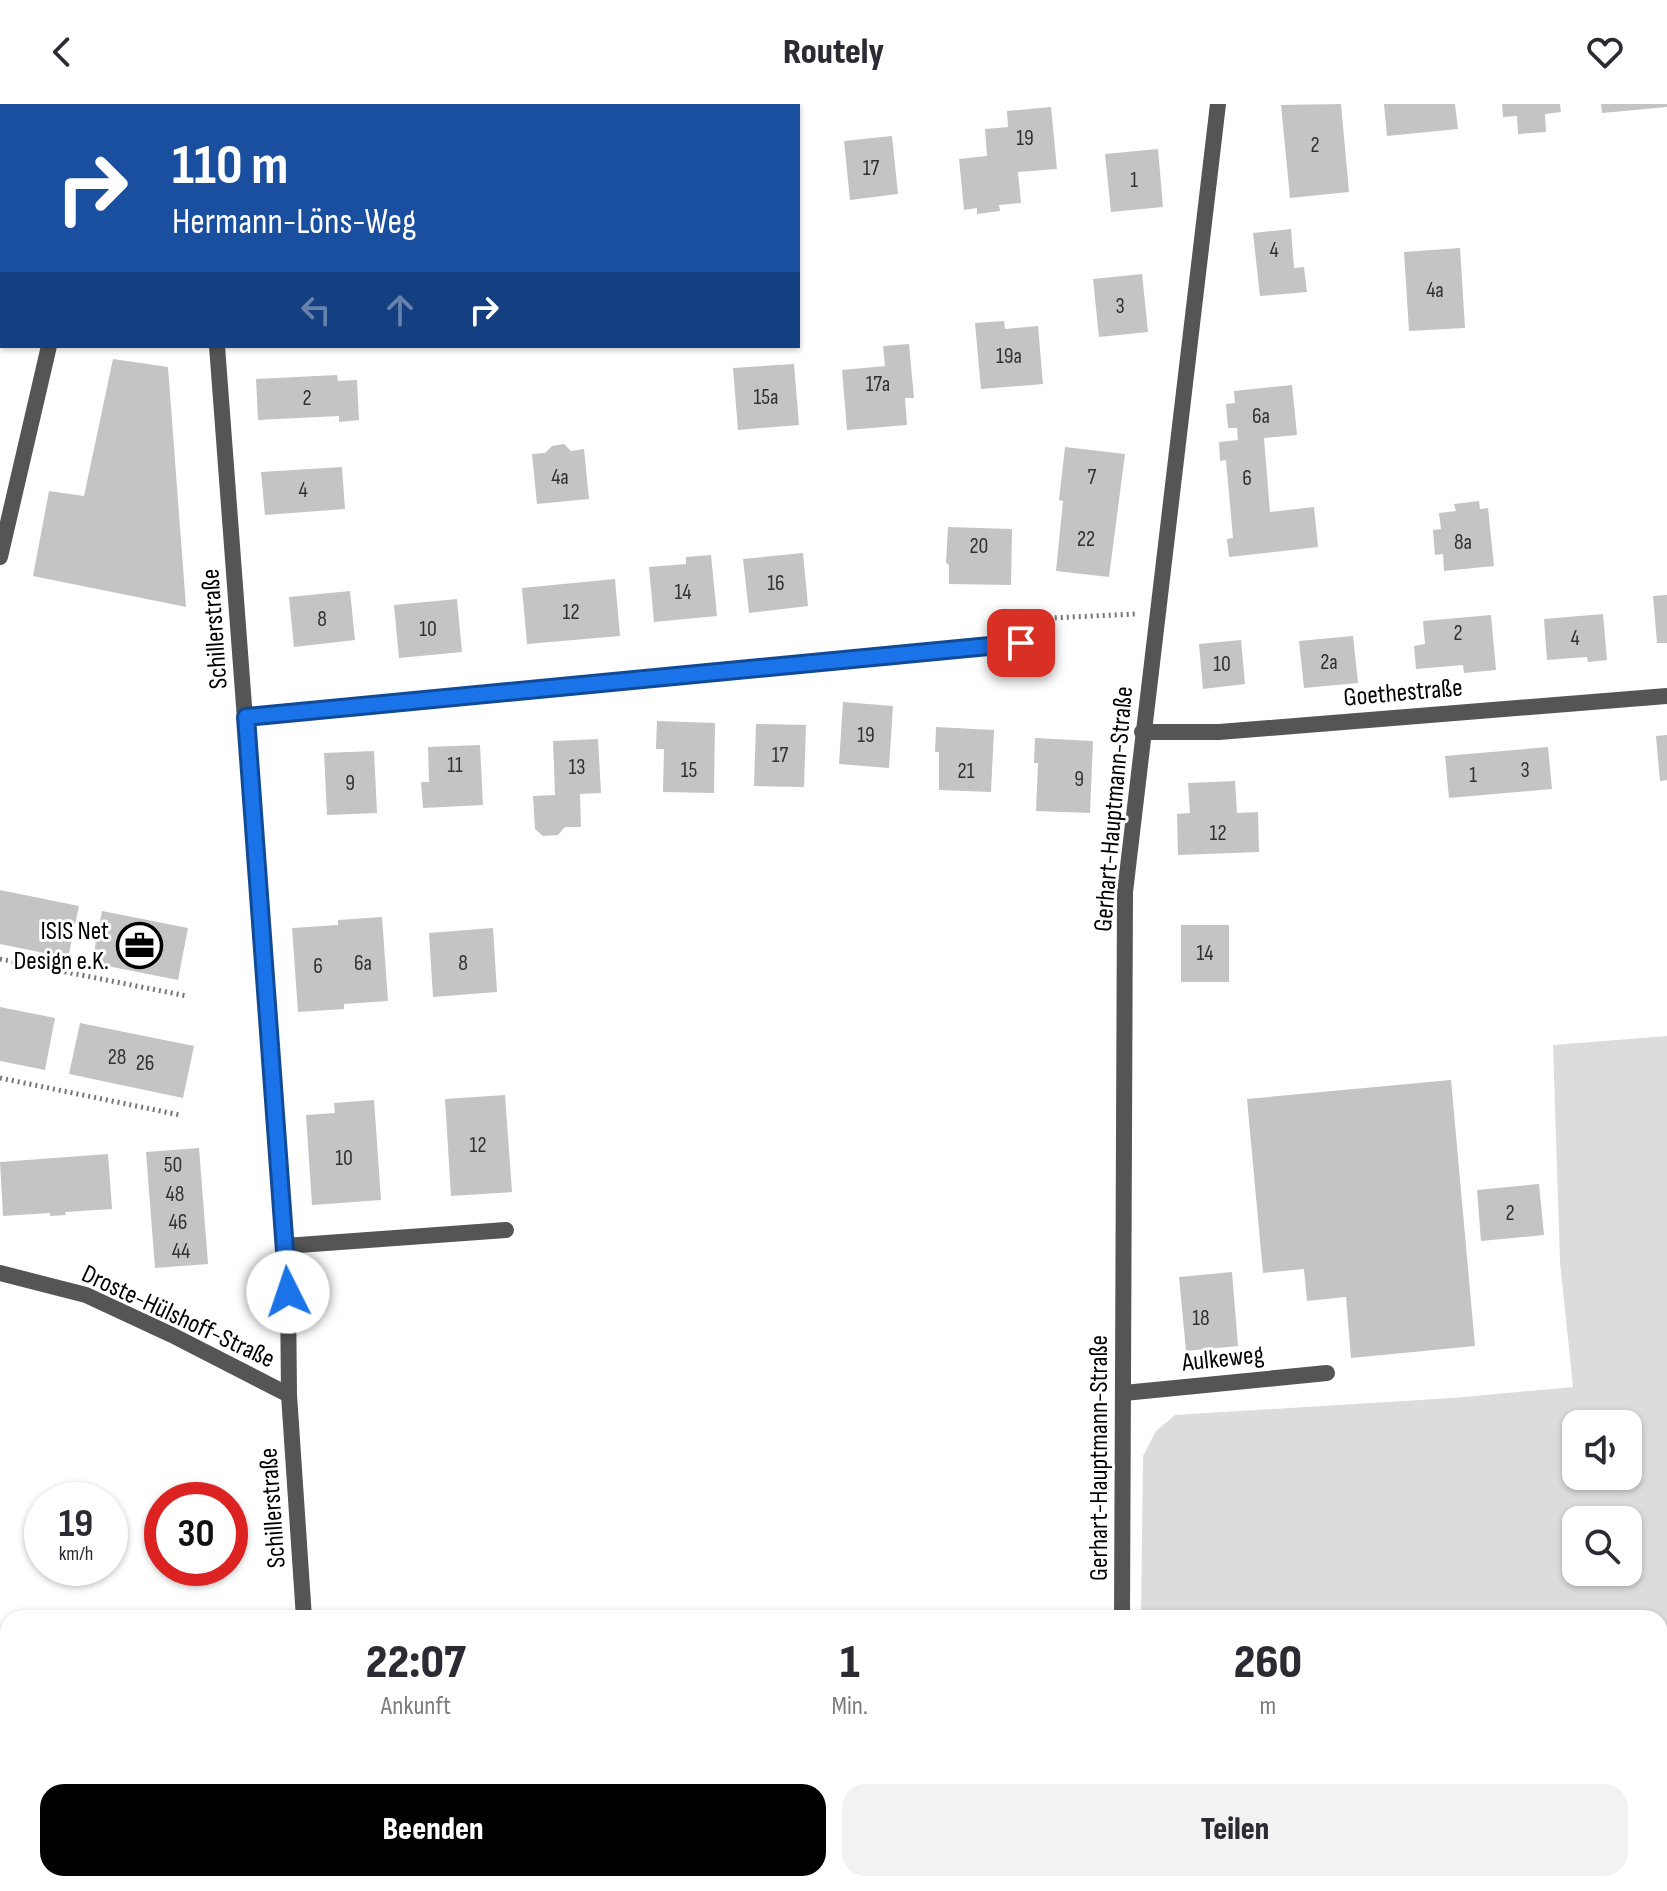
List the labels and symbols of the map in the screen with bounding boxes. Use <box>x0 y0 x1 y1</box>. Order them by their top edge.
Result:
house number: 19 <box>1016 125 1034 152</box>
house number: 2 <box>1310 132 1320 159</box>
house number: 17 <box>863 155 879 182</box>
house number: 1 <box>1130 167 1138 194</box>
house number: 4 <box>1269 237 1279 264</box>
house number: 4a <box>1426 277 1444 304</box>
house number: 3 <box>1115 293 1125 320</box>
house number: 19a <box>996 343 1022 370</box>
house number: 17a <box>866 371 890 398</box>
house number: 15a <box>754 384 779 411</box>
house number: 2 <box>302 385 312 412</box>
house number: 6a <box>1252 403 1270 430</box>
house number: 4a <box>551 464 569 491</box>
house number: 7 <box>1088 464 1097 491</box>
house number: 6 <box>1242 465 1252 492</box>
house number: 4 <box>298 477 308 504</box>
house number: 22 <box>1077 526 1095 553</box>
house number: 8a <box>1454 529 1472 556</box>
house number: 20 <box>970 533 988 560</box>
street label: Schillerstraße <box>195 568 235 690</box>
house number: 16 <box>767 570 785 597</box>
house number: 14 <box>675 579 691 606</box>
house number: 12 <box>562 599 580 626</box>
house number: 8 <box>317 606 327 633</box>
pin <box>987 609 1055 677</box>
house number: 10 <box>419 616 437 643</box>
house number: 2 <box>1453 620 1463 647</box>
house number: 4 <box>1570 625 1580 652</box>
house number: 2a <box>1320 649 1338 676</box>
house number: 10 <box>1213 651 1231 678</box>
street label: Goethestraße <box>1342 672 1464 714</box>
street label: Gerhart-Hauptmann-Straße <box>1088 685 1140 933</box>
house number: 19 <box>857 722 875 749</box>
house number: 17 <box>772 742 788 769</box>
house number: 11 <box>447 752 463 779</box>
house number: 13 <box>569 754 585 781</box>
house number: 15 <box>681 757 697 784</box>
house number: 3 <box>1520 757 1530 784</box>
house number: 21 <box>958 758 975 785</box>
house number: 1 <box>1469 762 1477 789</box>
house number: 9 <box>1074 766 1084 793</box>
house number: 9 <box>345 770 355 797</box>
house number: 12 <box>1209 820 1227 847</box>
place label: ISIS Net Design e.K. <box>14 916 109 977</box>
office icon: ISIS Net Design e.K. <box>116 922 164 970</box>
house number: 14 <box>1197 940 1213 967</box>
house number: 6a <box>354 950 372 977</box>
house number: 8 <box>458 950 468 977</box>
house number: 6 <box>313 953 323 980</box>
house number: 28 <box>108 1044 126 1071</box>
house number: 26 <box>136 1050 154 1077</box>
house number: 12 <box>469 1132 487 1159</box>
house number: 10 <box>335 1145 353 1172</box>
house number: 50 <box>164 1152 182 1179</box>
house number: 48 <box>166 1181 184 1208</box>
house number: 2 <box>1505 1200 1515 1227</box>
house number: 46 <box>169 1209 187 1236</box>
house number: 44 <box>172 1238 190 1265</box>
position arrow <box>246 1250 330 1334</box>
street label: Droste-Hülshoff-Straße <box>77 1259 279 1375</box>
house number: 18 <box>1192 1305 1210 1332</box>
street label: Gerhart-Hauptmann-Straße <box>1084 1335 1115 1581</box>
street label: Aulkeweg <box>1180 1339 1265 1379</box>
street label: Schillerstraße <box>253 1447 293 1569</box>
speed limit sign: 30 <box>144 1482 248 1586</box>

